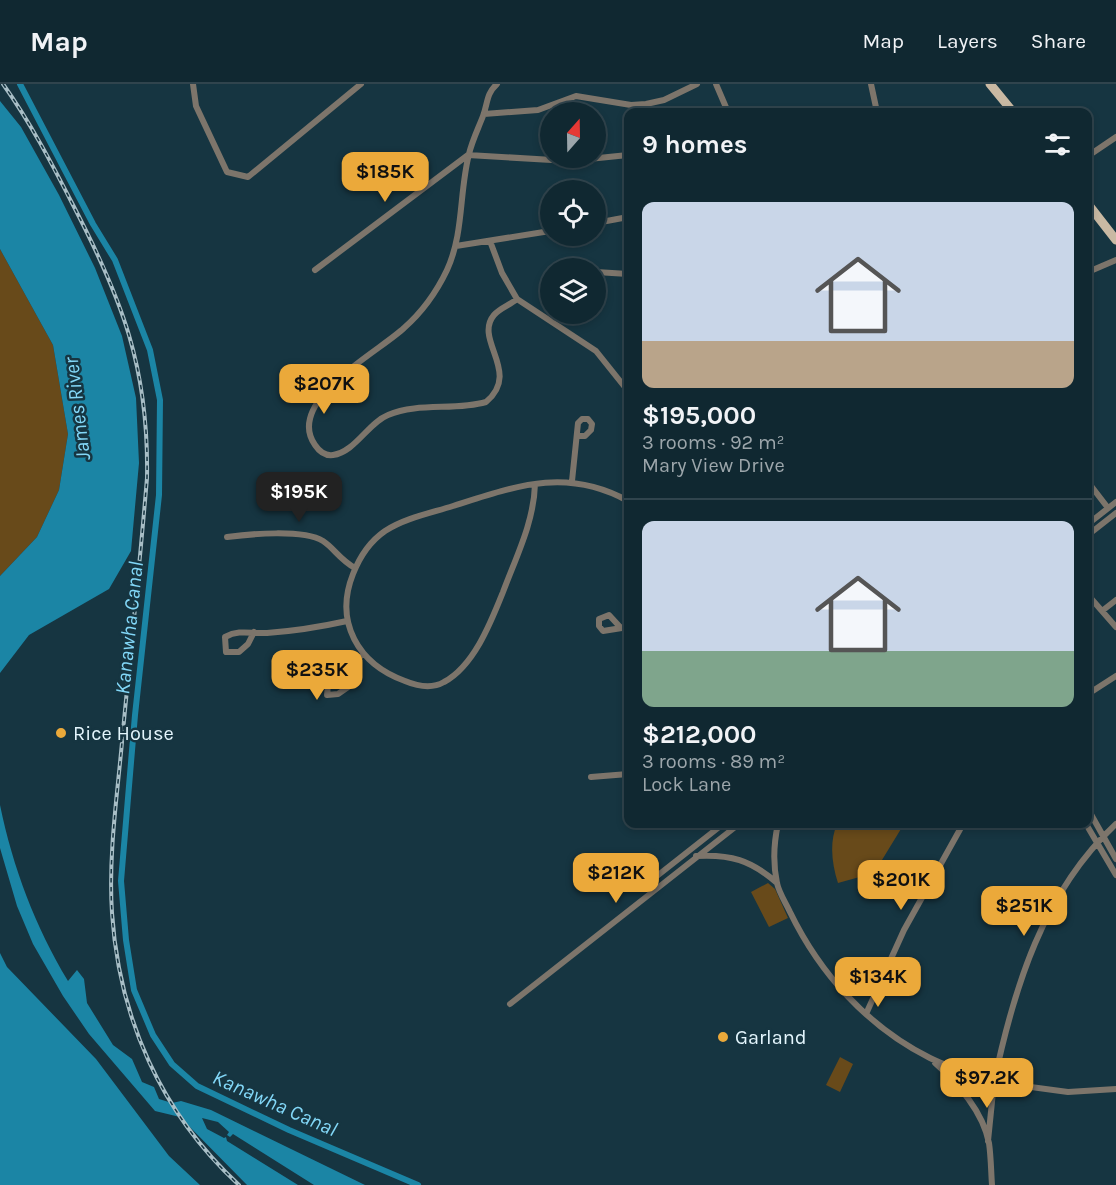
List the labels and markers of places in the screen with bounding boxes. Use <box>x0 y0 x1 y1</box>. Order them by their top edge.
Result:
pin: $185K <box>343 152 427 203</box>
pin: $207K <box>282 364 366 415</box>
pin: $195K <box>257 472 341 523</box>
pin: $235K <box>275 650 359 701</box>
place label: Rice House <box>73 722 174 745</box>
marker: Rice House <box>54 726 68 740</box>
pin: $212K <box>574 853 658 904</box>
pin: $201K <box>859 860 943 911</box>
pin: $251K <box>982 886 1066 937</box>
pin: $134K <box>836 957 920 1008</box>
place label: Garland <box>735 1026 807 1049</box>
marker: Garland <box>716 1030 730 1044</box>
pin: $97.2K <box>938 1058 1036 1109</box>

